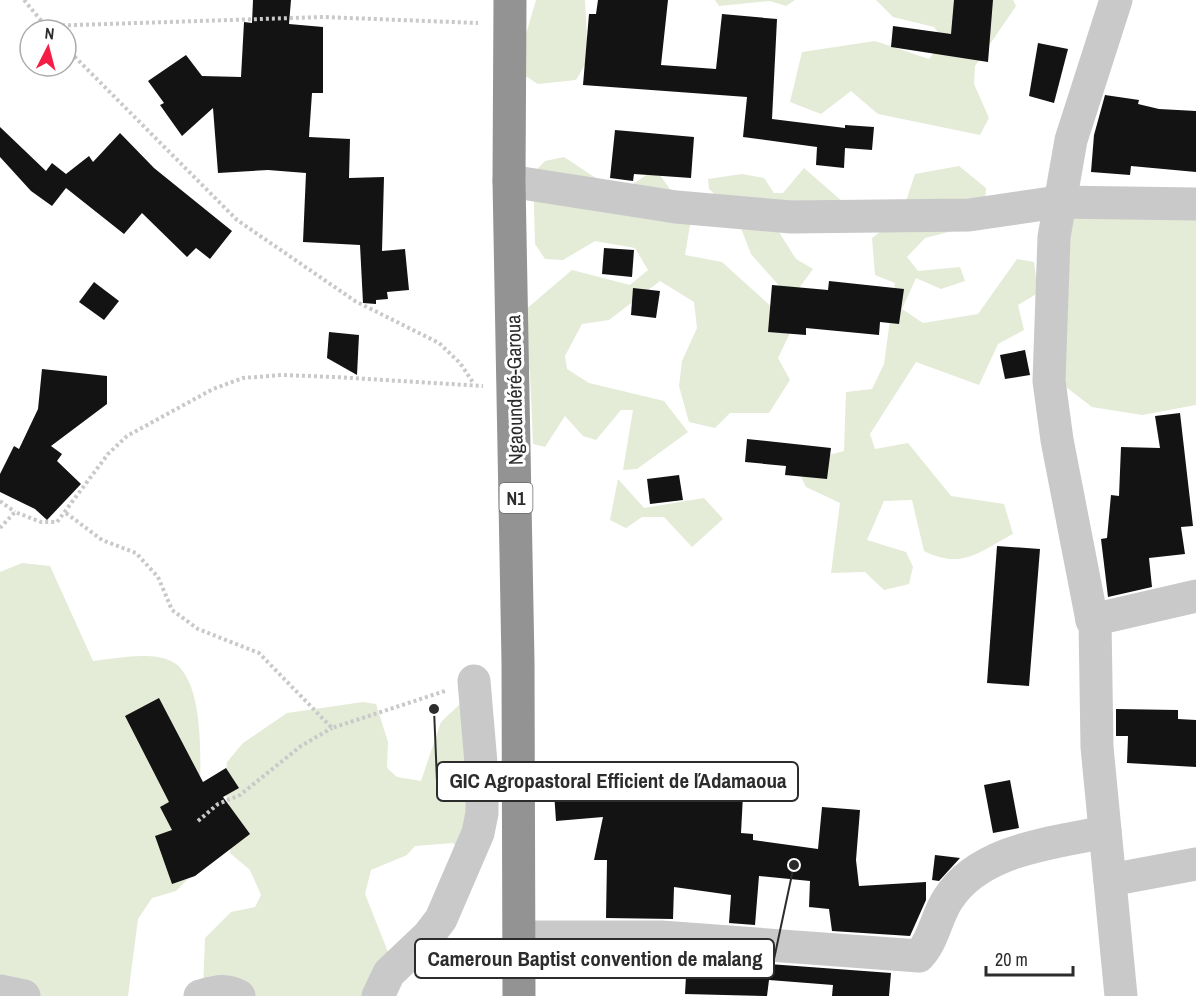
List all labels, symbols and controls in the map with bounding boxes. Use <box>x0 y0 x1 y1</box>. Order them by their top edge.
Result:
north arrow <box>18 18 78 78</box>
text: N <box>44 22 55 45</box>
street label: Ngaoundéré-Garoua <box>499 315 529 465</box>
road number: N1 <box>500 483 532 513</box>
callout: GIC Agropastoral Efficient de ľAdamaoua <box>437 762 798 801</box>
text: GIC Agropastoral Efficient de ľAdamaoua <box>449 766 787 795</box>
callout: Cameroun Baptist convention de malang <box>415 939 774 978</box>
scale bar <box>986 939 1073 977</box>
text: Cameroun Baptist convention de malang <box>428 944 763 973</box>
text: 20 m <box>995 947 1028 972</box>

